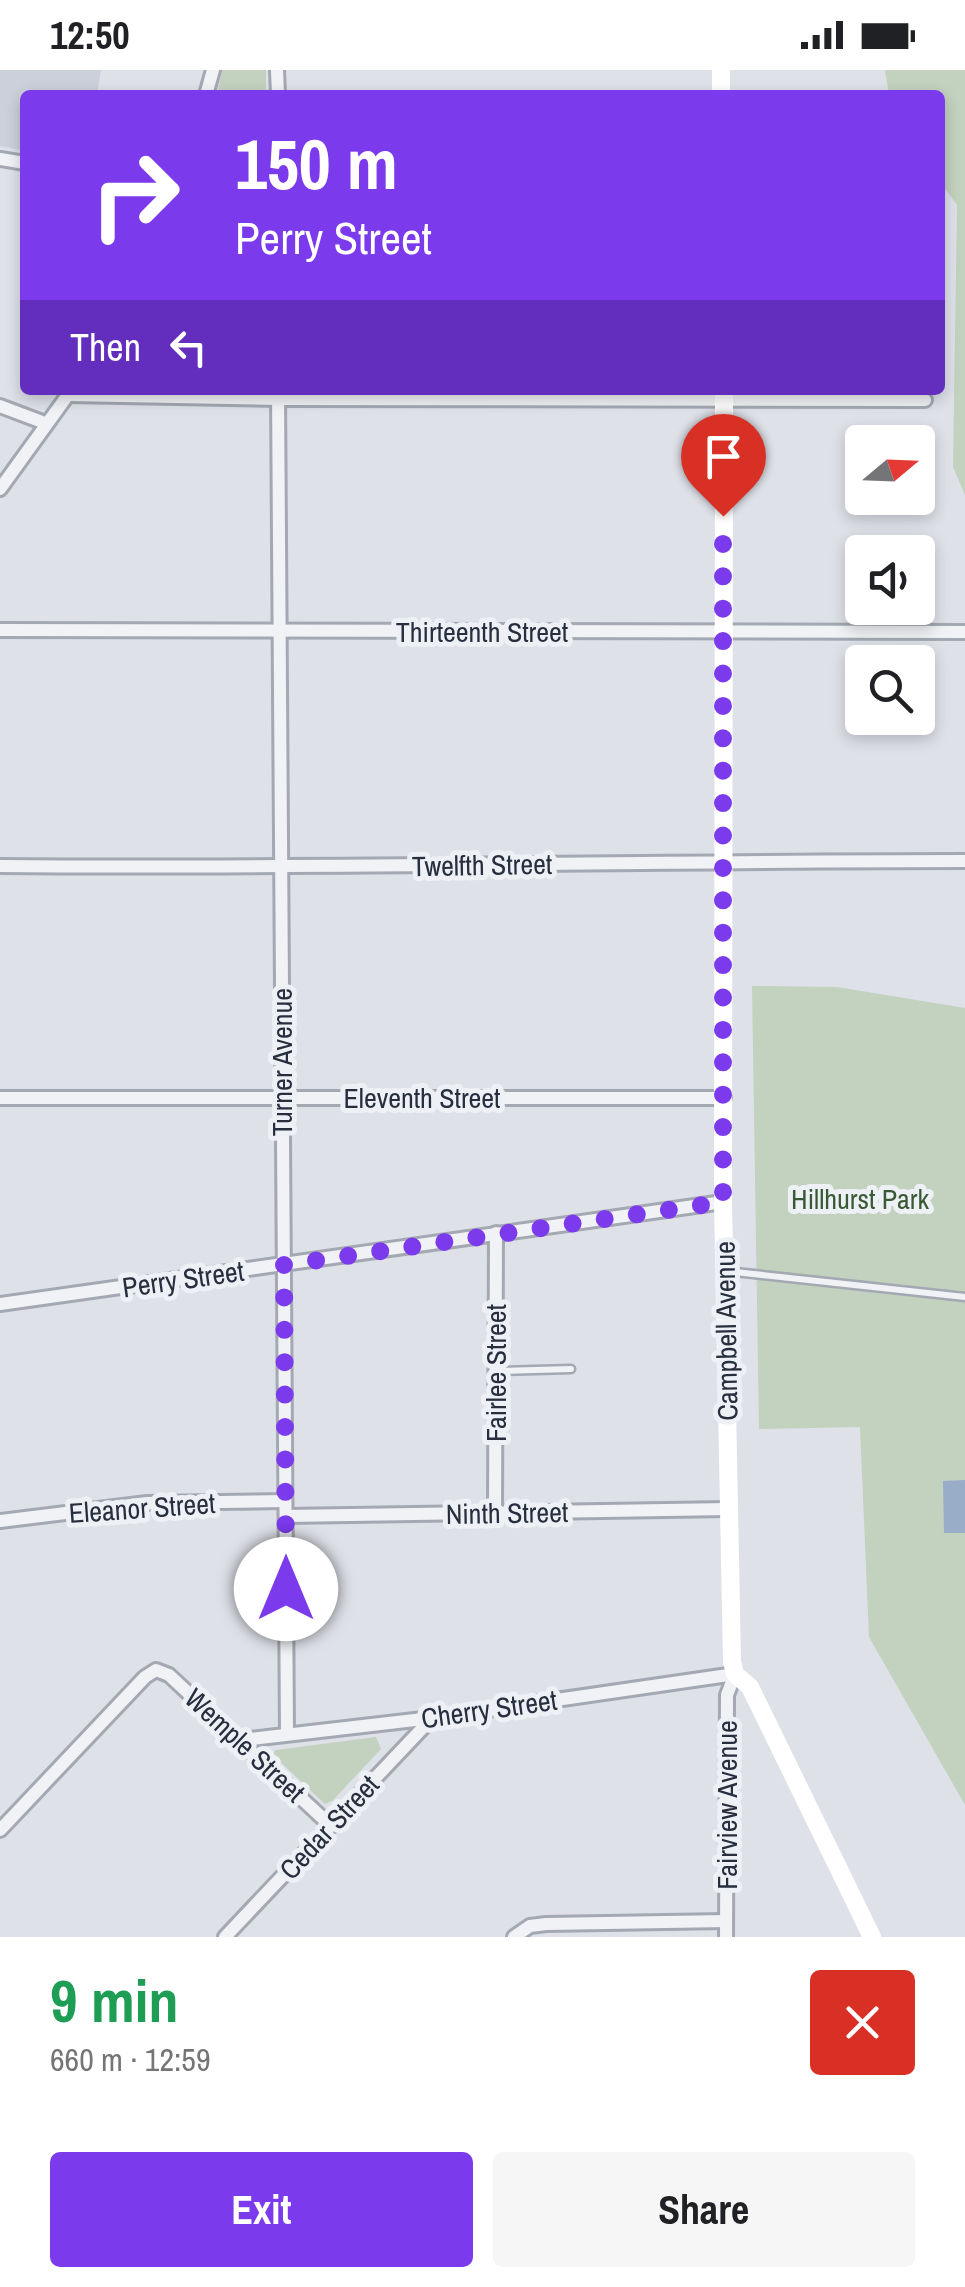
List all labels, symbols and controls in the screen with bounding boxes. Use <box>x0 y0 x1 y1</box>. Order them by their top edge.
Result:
text: 12:50 <box>50 10 130 61</box>
text: 150 m <box>235 117 398 211</box>
icon: right <box>70 130 200 260</box>
text: Perry Street <box>235 207 432 268</box>
icon: left <box>161 320 216 375</box>
text: Then <box>70 322 141 373</box>
pin <box>681 414 766 517</box>
north arrow <box>845 425 935 515</box>
map controls <box>845 425 935 735</box>
icon: arrive <box>696 429 751 484</box>
button: sound <box>845 535 935 625</box>
street label: Thirteenth Street <box>396 613 568 651</box>
button: search <box>845 645 935 735</box>
street label: Twelfth Street <box>411 845 553 885</box>
street label: Turner Avenue <box>263 988 301 1136</box>
street label: Eleventh Street <box>344 1079 501 1117</box>
park label: Hillhurst Park <box>791 1180 929 1218</box>
street label: Campbell Avenue <box>705 1241 747 1421</box>
street label: Perry Street <box>120 1252 246 1306</box>
street label: Fairlee Street <box>477 1304 515 1442</box>
street label: Eleanor Street <box>67 1484 217 1532</box>
street label: Ninth Street <box>445 1493 569 1533</box>
position arrow <box>234 1537 338 1641</box>
street label: Wemple Street <box>177 1679 313 1811</box>
street label: Cherry Street <box>419 1681 559 1737</box>
street label: Fairview Avenue <box>708 1720 746 1890</box>
street label: Cedar Street <box>271 1766 387 1888</box>
text: 9 min <box>50 1960 179 2041</box>
button: close <box>810 1970 915 2075</box>
text: 660 m · 12:59 <box>50 2038 210 2081</box>
button: Exit <box>50 2152 473 2267</box>
button: Share <box>493 2152 915 2267</box>

